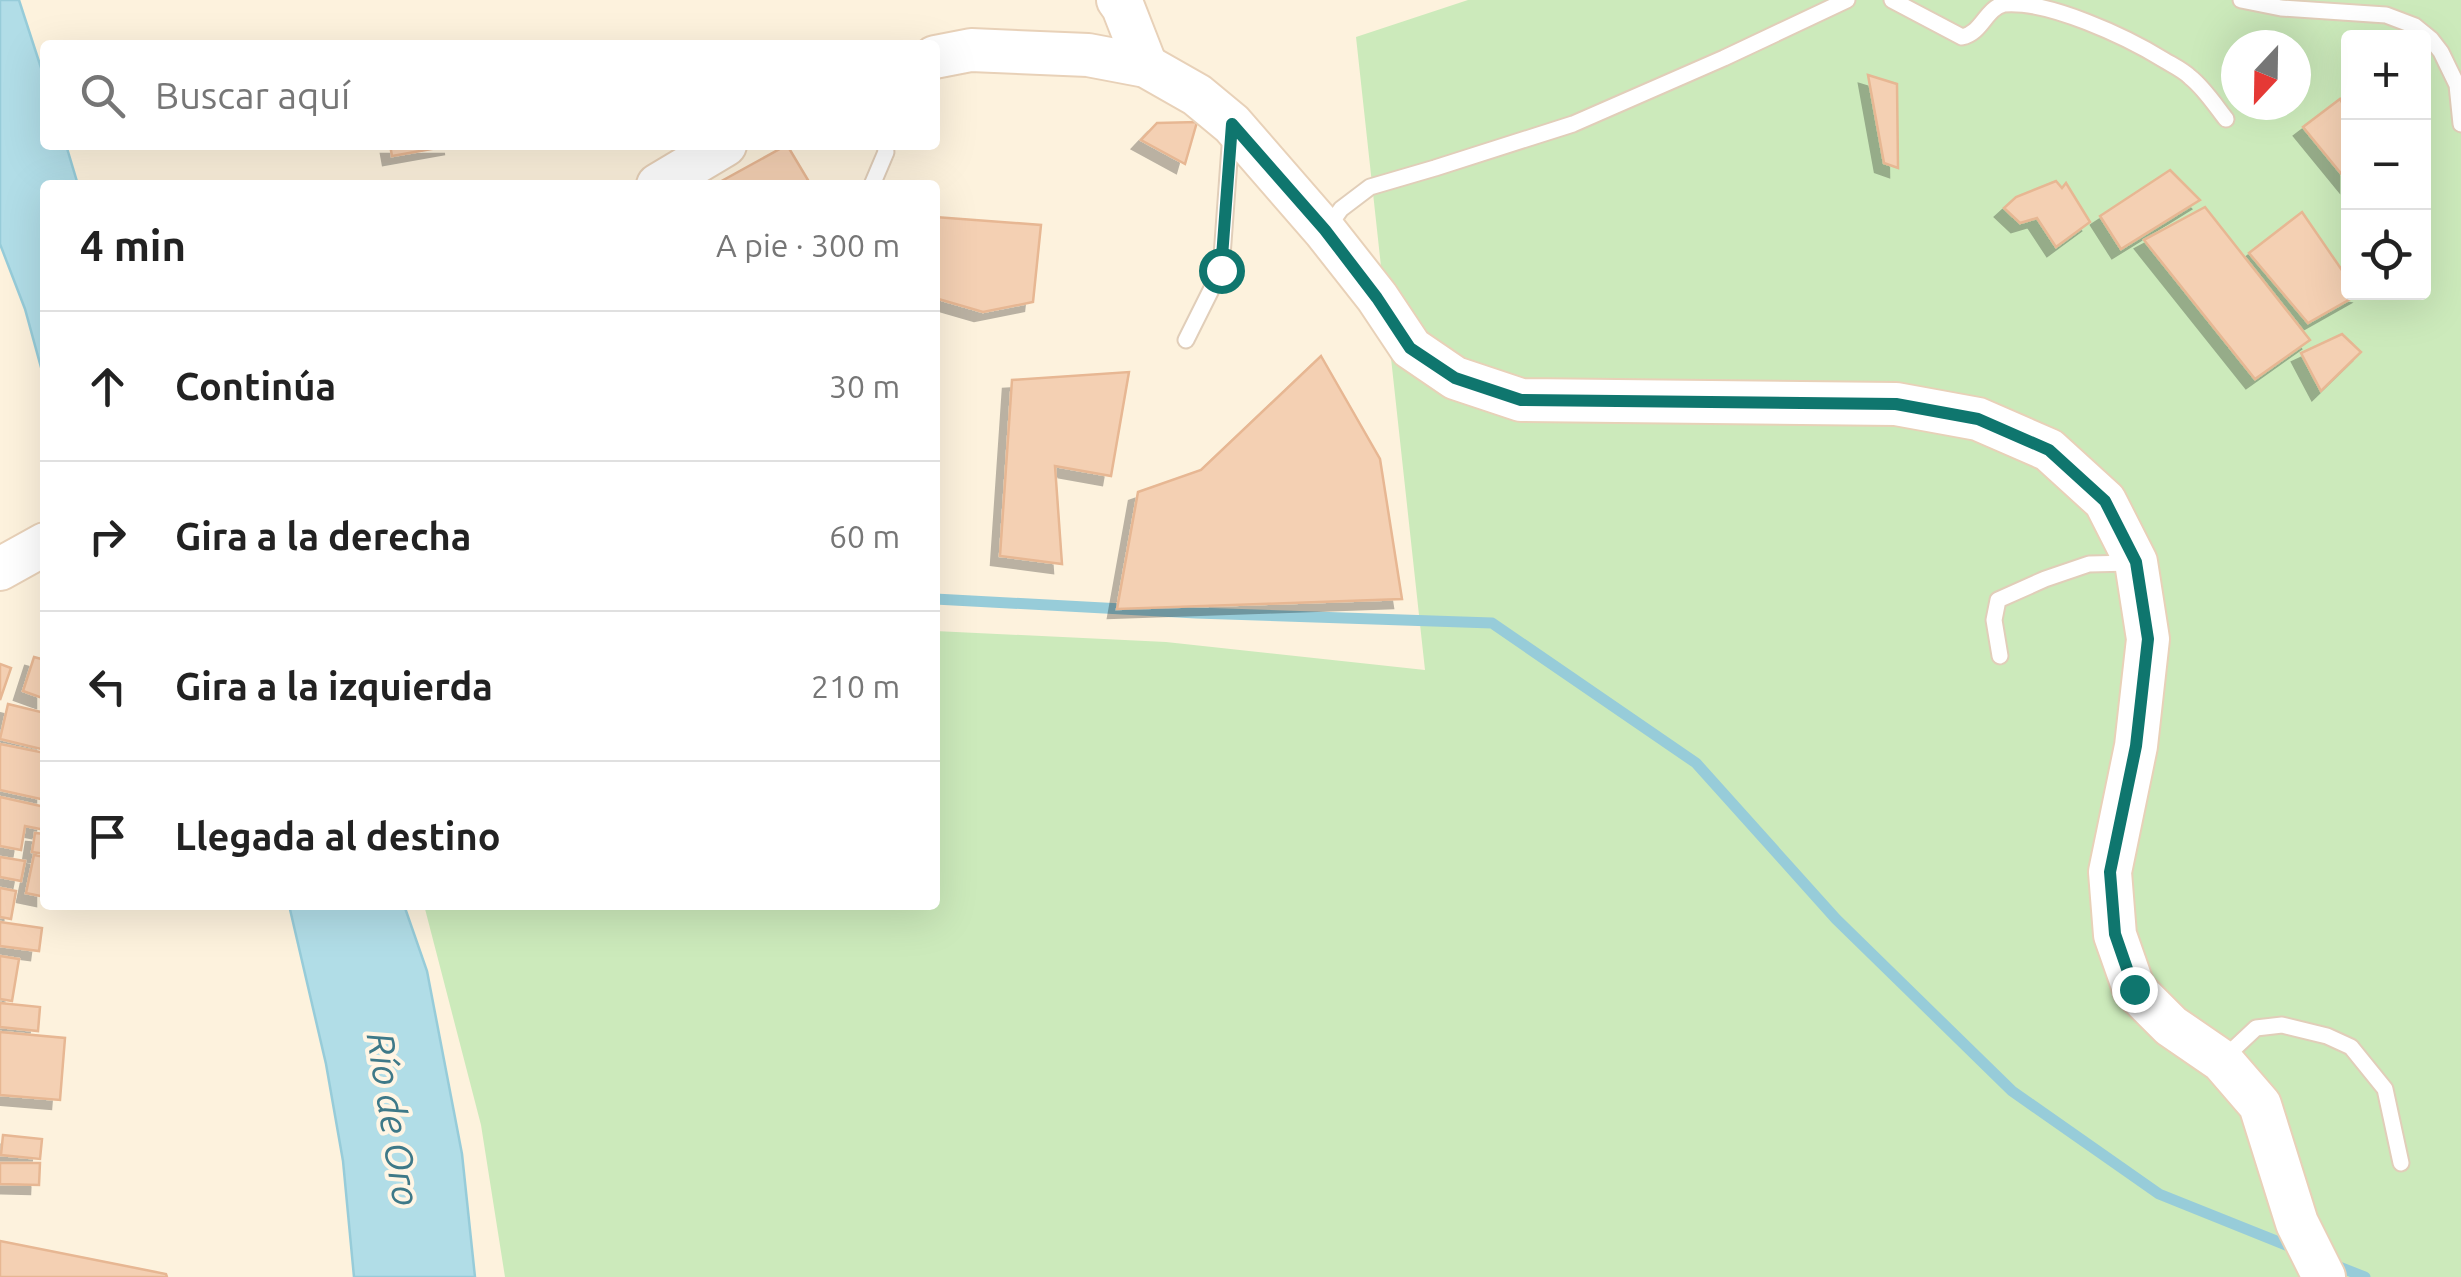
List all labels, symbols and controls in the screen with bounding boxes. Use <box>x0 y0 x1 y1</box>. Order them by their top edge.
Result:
north arrow <box>2221 30 2311 120</box>
map controls <box>2341 30 2431 300</box>
button: + <box>2341 30 2431 120</box>
search box <box>40 40 940 150</box>
icon: search <box>75 68 130 123</box>
text: Buscar aquí <box>155 74 350 116</box>
button: − <box>2341 120 2431 210</box>
button: locate <box>2341 210 2431 300</box>
text: 4 min <box>80 222 186 269</box>
text: A pie · 300 m <box>716 227 900 263</box>
route start <box>1199 248 1245 294</box>
icon: ahead <box>80 359 135 414</box>
text: Continúa <box>175 365 336 407</box>
text: 30 m <box>829 368 900 404</box>
icon: right <box>80 509 135 564</box>
text: Gira a la derecha <box>175 515 471 557</box>
text: 60 m <box>829 518 900 554</box>
icon: left <box>80 659 135 714</box>
text: Gira a la izquierda <box>175 665 493 707</box>
text: 210 m <box>811 668 900 704</box>
icon: arrive <box>80 809 135 864</box>
text: Llegada al destino <box>175 815 501 857</box>
route end <box>2112 967 2158 1013</box>
water label: Río de Oro <box>360 1029 428 1209</box>

